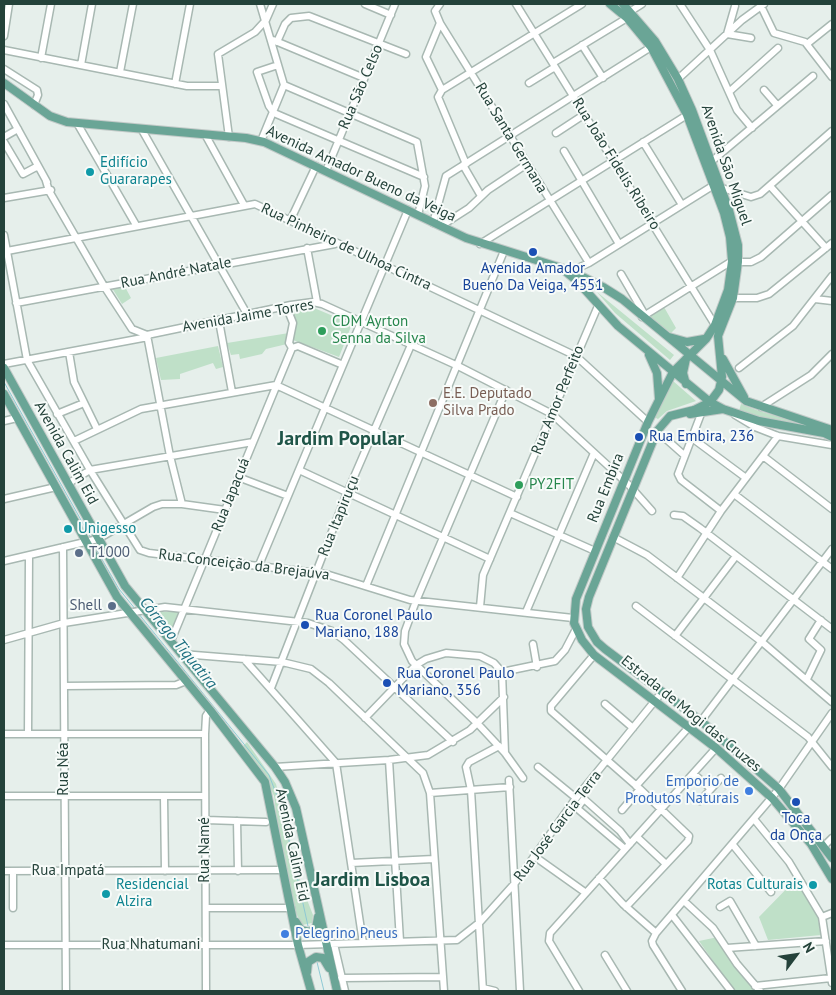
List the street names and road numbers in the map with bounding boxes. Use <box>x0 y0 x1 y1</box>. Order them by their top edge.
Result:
street label: Rua São Celso <box>335 42 387 132</box>
street label: Rua Santa Germana <box>471 80 551 196</box>
street label: Rua João Fidelis Ribeiro <box>568 95 664 233</box>
street label: Avenida São Miguel <box>697 102 755 228</box>
street label: Avenida Amador Bueno da Veiga <box>263 122 459 226</box>
street label: Rua Pinheiro de Ulhoa Cintra <box>258 200 434 294</box>
street label: Rua André Natale <box>119 253 233 293</box>
street label: Avenida Jaime Torres <box>181 296 315 336</box>
street label: Rua Amor Perfeito <box>528 343 588 457</box>
street label: Avenida Calim Eid <box>30 398 102 508</box>
street label: Rua Embira <box>584 451 628 525</box>
street label: Rua Japacuá <box>208 455 254 535</box>
street label: Rua Itapiruçu <box>315 473 363 559</box>
street label: Rua Conceição da Brejaúva <box>157 546 331 584</box>
street label: Estrada de Mogi das Cruzes <box>617 652 765 776</box>
street label: Rua Néa <box>55 742 73 796</box>
street label: Rua José Garcia Terra <box>510 767 606 885</box>
street label: Avenida Calim Eid <box>271 787 313 903</box>
street label: Rua Namé <box>196 817 214 883</box>
street label: Rua Impatá <box>32 862 104 880</box>
street label: Rua Nhatumani <box>101 936 201 954</box>

